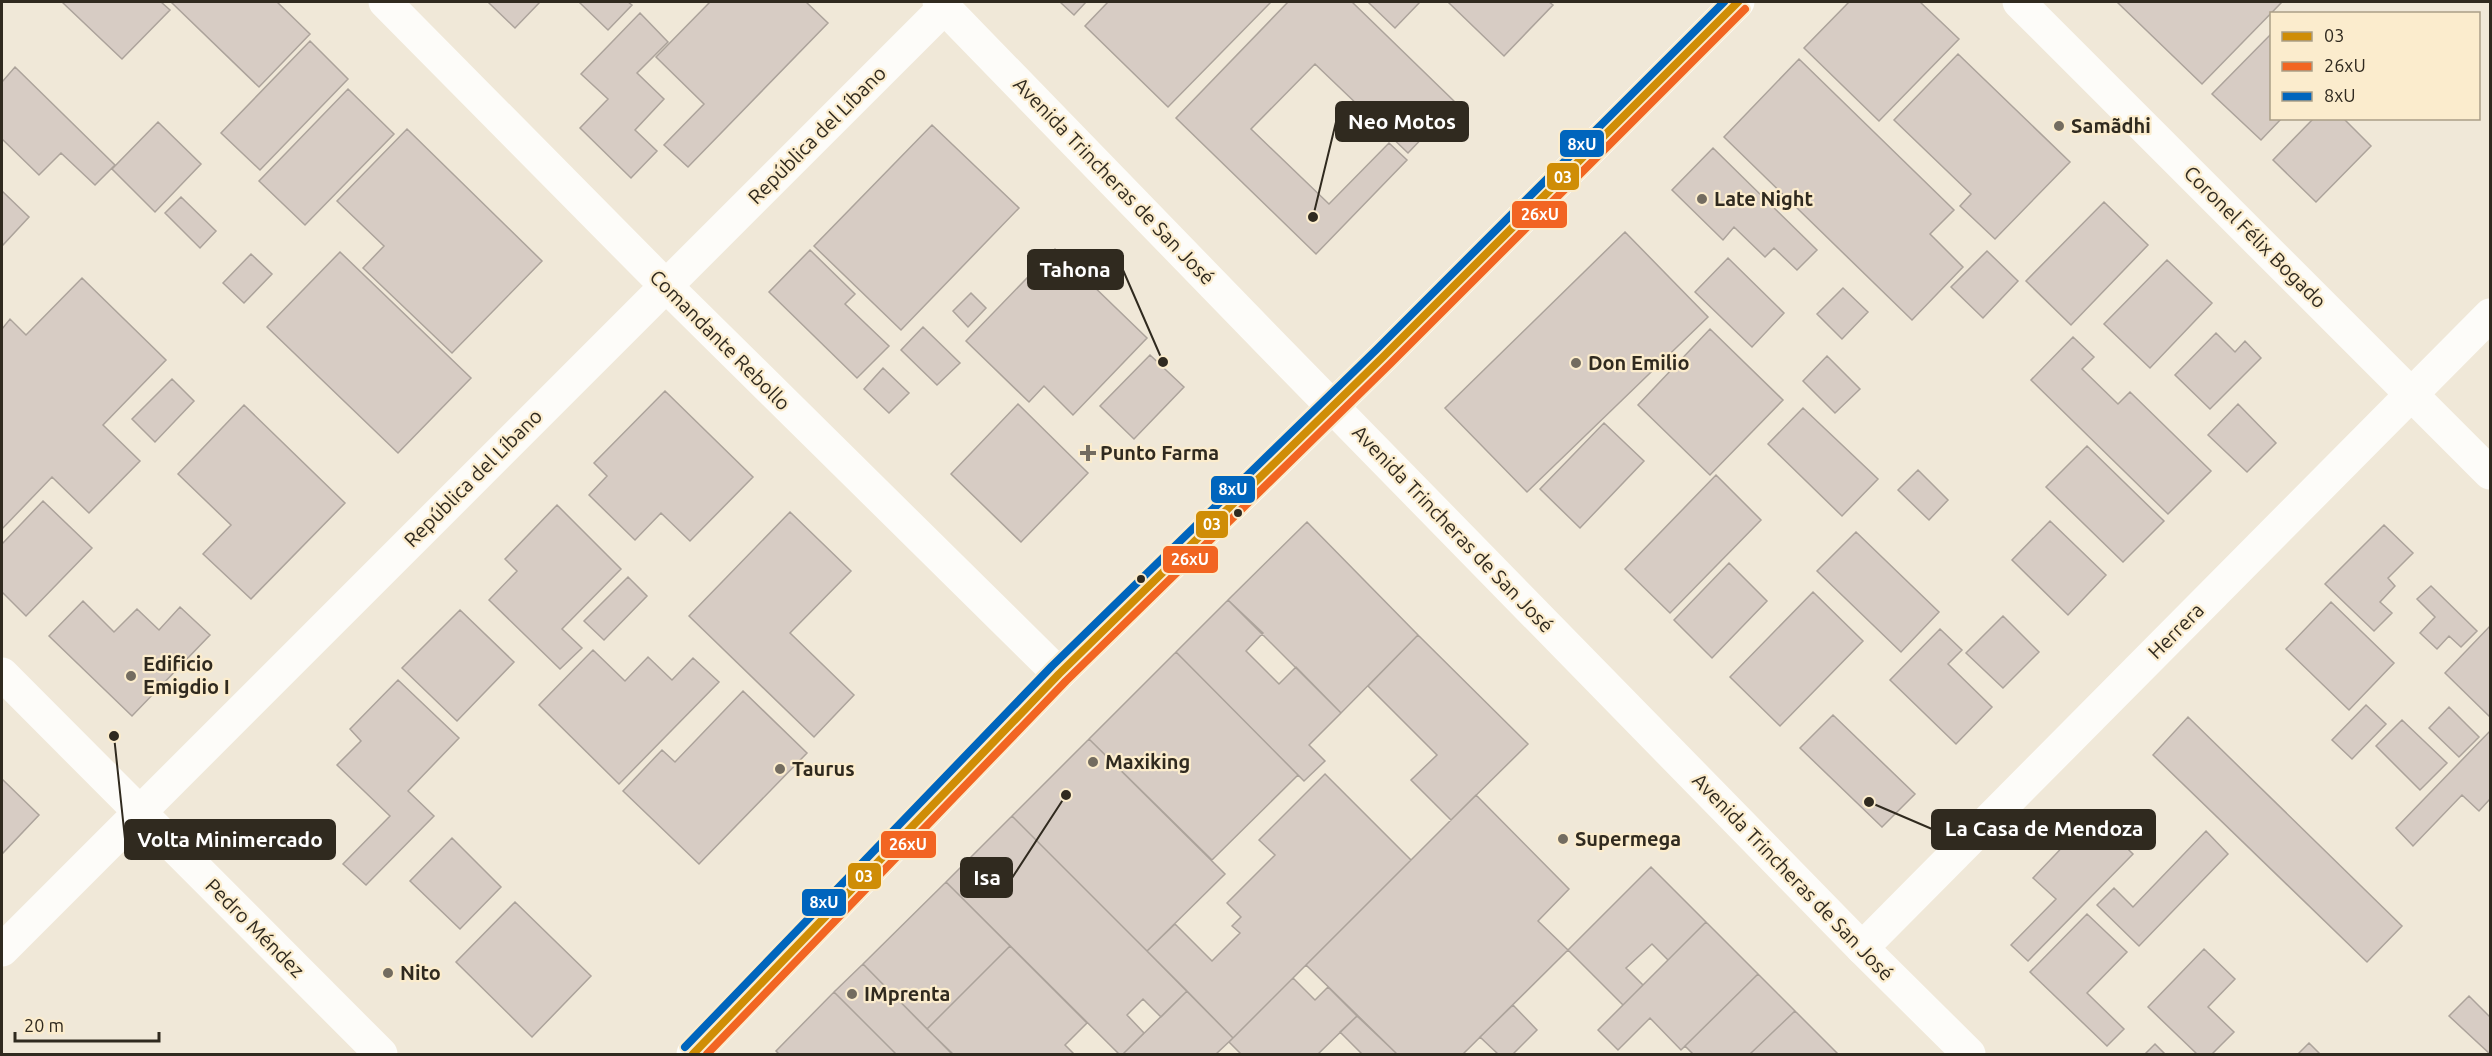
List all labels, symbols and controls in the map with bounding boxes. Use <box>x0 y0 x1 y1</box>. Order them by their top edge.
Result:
legend <box>2270 12 2480 120</box>
text: 03 <box>2324 25 2344 45</box>
text: 26xU <box>2324 55 2366 75</box>
street label: República del Líbano <box>743 61 890 208</box>
street label: Avenida Trincheras de San José <box>1009 72 1219 289</box>
text: 8xU <box>2324 85 2356 105</box>
callout: Neo Motos <box>1336 102 1468 141</box>
text: Neo Motos <box>1348 109 1456 133</box>
place label: Samãdhi <box>2071 114 2151 137</box>
marker: Samãdhi <box>2052 119 2066 133</box>
line badge: 8xU <box>1559 129 1605 158</box>
text: 8xU <box>1568 135 1596 153</box>
street label: Coronel Félix Bogado <box>2180 161 2331 312</box>
line badge: 03 <box>1546 162 1580 191</box>
text: 03 <box>1554 168 1572 186</box>
place label: Late Night <box>1714 187 1814 210</box>
marker: Late Night <box>1695 192 1709 206</box>
line badge: 26xU <box>1511 200 1568 229</box>
text: 26xU <box>1521 205 1559 223</box>
callout: Tahona <box>1028 250 1123 289</box>
text: Tahona <box>1039 257 1111 281</box>
street label: Comandante Rebollo <box>645 265 795 415</box>
place label: Don Emilio <box>1588 351 1689 374</box>
marker: Don Emilio <box>1569 356 1583 370</box>
street label: República del Líbano <box>399 404 546 551</box>
street label: Avenida Trincheras de San José <box>1348 420 1558 637</box>
place label: Punto Farma <box>1100 441 1219 464</box>
marker: Punto Farma <box>1081 446 1095 460</box>
line badge: 8xU <box>1210 475 1256 504</box>
text: 8xU <box>1219 480 1247 498</box>
unlabelled marker <box>1232 507 1244 519</box>
line badge: 03 <box>1195 510 1229 539</box>
text: 03 <box>1203 515 1221 533</box>
line badge: 26xU <box>1162 545 1219 574</box>
text: 26xU <box>1171 550 1209 568</box>
unlabelled marker <box>1135 573 1147 585</box>
street label: Herrera <box>2143 598 2208 663</box>
place label: Edificio Emigdio I <box>143 652 230 698</box>
marker: Edificio Emigdio I <box>124 669 138 683</box>
place label: Maxiking <box>1105 750 1190 773</box>
marker: Maxiking <box>1086 755 1100 769</box>
place label: Taurus <box>792 757 855 780</box>
marker: Taurus <box>773 762 787 776</box>
street label: Avenida Trincheras de San José <box>1688 768 1898 985</box>
callout: La Casa de Mendoza <box>1932 810 2155 849</box>
text: La Casa de Mendoza <box>1945 816 2143 840</box>
callout: Volta Minimercado <box>125 820 335 859</box>
text: Volta Minimercado <box>137 827 323 851</box>
place label: Supermega <box>1575 827 1681 850</box>
line badge: 26xU <box>880 830 937 859</box>
marker: Supermega <box>1556 832 1570 846</box>
text: 26xU <box>889 835 927 853</box>
callout: Isa <box>961 858 1012 897</box>
line badge: 03 <box>847 862 882 890</box>
text: Isa <box>973 865 1001 889</box>
text: 03 <box>855 867 873 885</box>
street label: Pedro Méndez <box>201 874 309 982</box>
line badge: 8xU <box>801 888 847 917</box>
text: 8xU <box>810 893 838 911</box>
place label: Nito <box>400 961 441 984</box>
marker: Nito <box>381 966 395 980</box>
place label: IMprenta <box>864 982 950 1005</box>
marker: IMprenta <box>845 987 859 1001</box>
scale bar <box>15 1005 159 1043</box>
text: 20 m <box>24 1015 64 1035</box>

